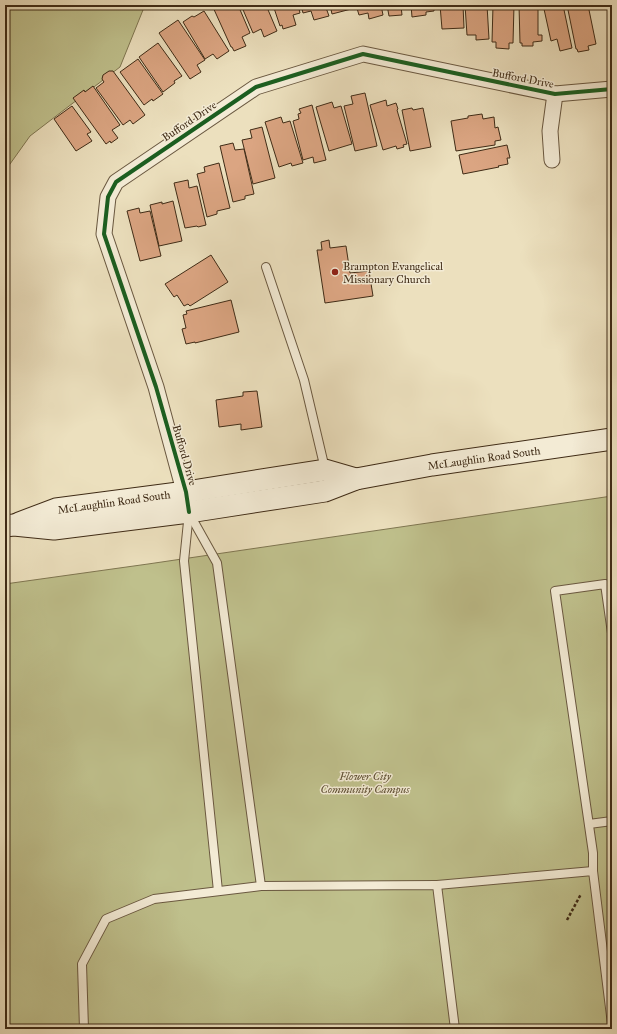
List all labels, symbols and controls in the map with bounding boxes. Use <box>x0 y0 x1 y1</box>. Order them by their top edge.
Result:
street label: Bufford Drive <box>491 66 555 91</box>
street label: Bufford Drive <box>160 98 219 144</box>
place label: Brampton Evangelical Missionary Church <box>343 260 443 286</box>
marker: Brampton Evangelical Missionary Church <box>330 267 340 277</box>
street label: Bufford Drive <box>170 423 200 487</box>
street label: McLaughlin Road South <box>427 444 541 473</box>
street label: McLaughlin Road South <box>57 488 171 517</box>
park label: Flower City Community Campus <box>321 770 410 797</box>

